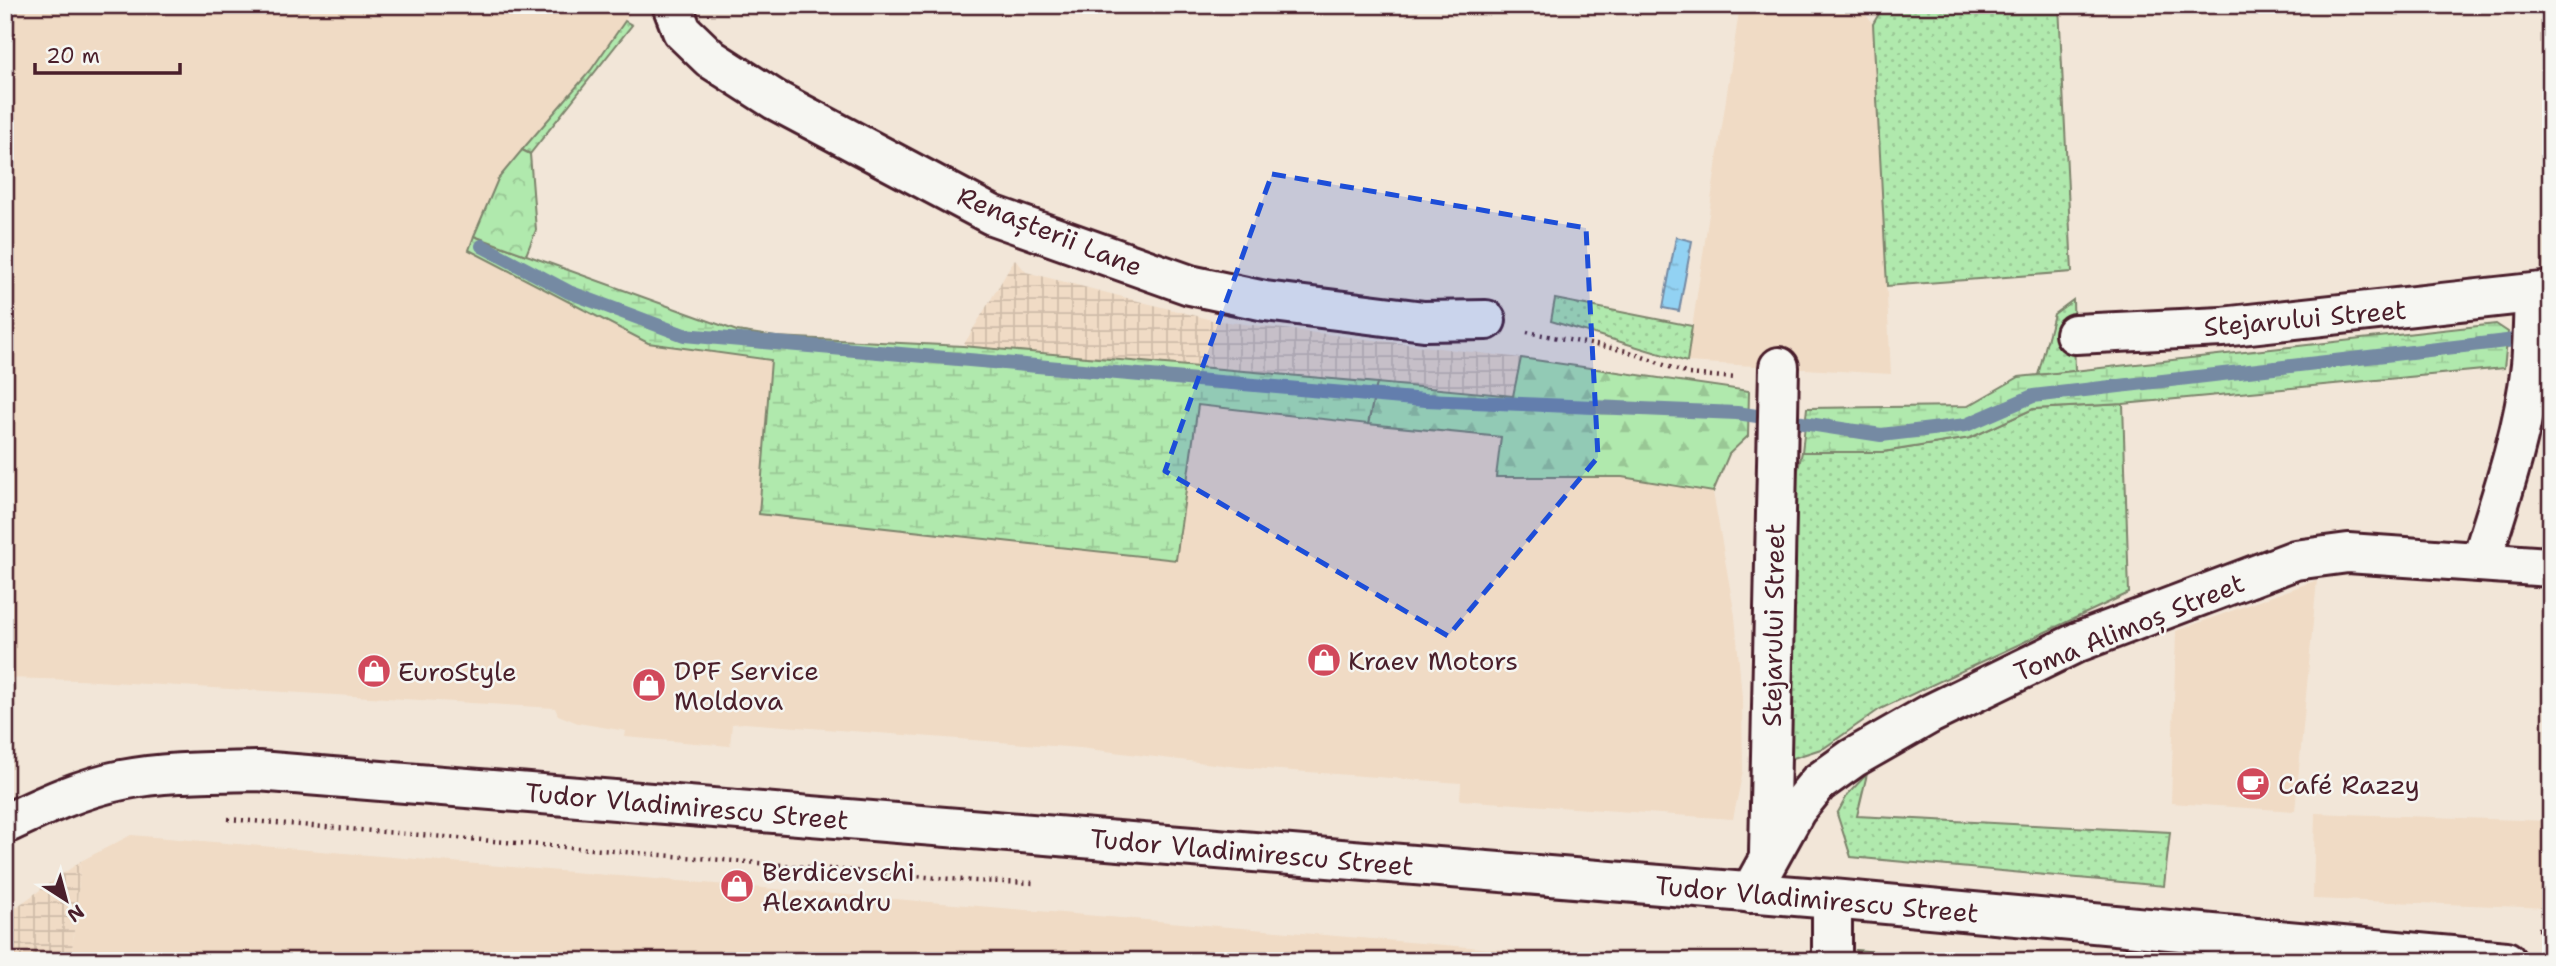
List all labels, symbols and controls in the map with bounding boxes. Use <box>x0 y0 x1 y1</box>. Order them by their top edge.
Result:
scale bar <box>35 32 180 76</box>
text: 20 m <box>46 42 100 70</box>
street label: Renașterii Lane <box>952 178 1148 285</box>
street label: Stejarului Street <box>2202 292 2408 344</box>
street label: Stejarului Street <box>1754 523 1792 727</box>
street label: Toma Alimoș Street <box>2009 565 2250 690</box>
shop icon: Kraev Motors <box>1305 641 1343 679</box>
place label: Kraev Motors <box>1348 643 1518 678</box>
shop icon: EuroStyle <box>355 652 393 690</box>
place label: DPF Service Moldova <box>674 653 819 718</box>
place label: EuroStyle <box>398 654 517 689</box>
shop icon: DPF Service Moldova <box>630 666 668 704</box>
cafe icon: Café Razzy <box>2234 765 2272 803</box>
place label: Café Razzy <box>2278 767 2420 802</box>
street label: Tudor Vladimirescu Street <box>524 774 850 838</box>
street label: Tudor Vladimirescu Street <box>1089 820 1415 884</box>
place label: Berdicevschi Alexandru <box>762 854 915 919</box>
north arrow <box>32 864 102 934</box>
shop icon: Berdicevschi Alexandru <box>718 867 756 905</box>
street label: Tudor Vladimirescu Street <box>1654 867 1980 931</box>
text: N <box>62 899 89 928</box>

